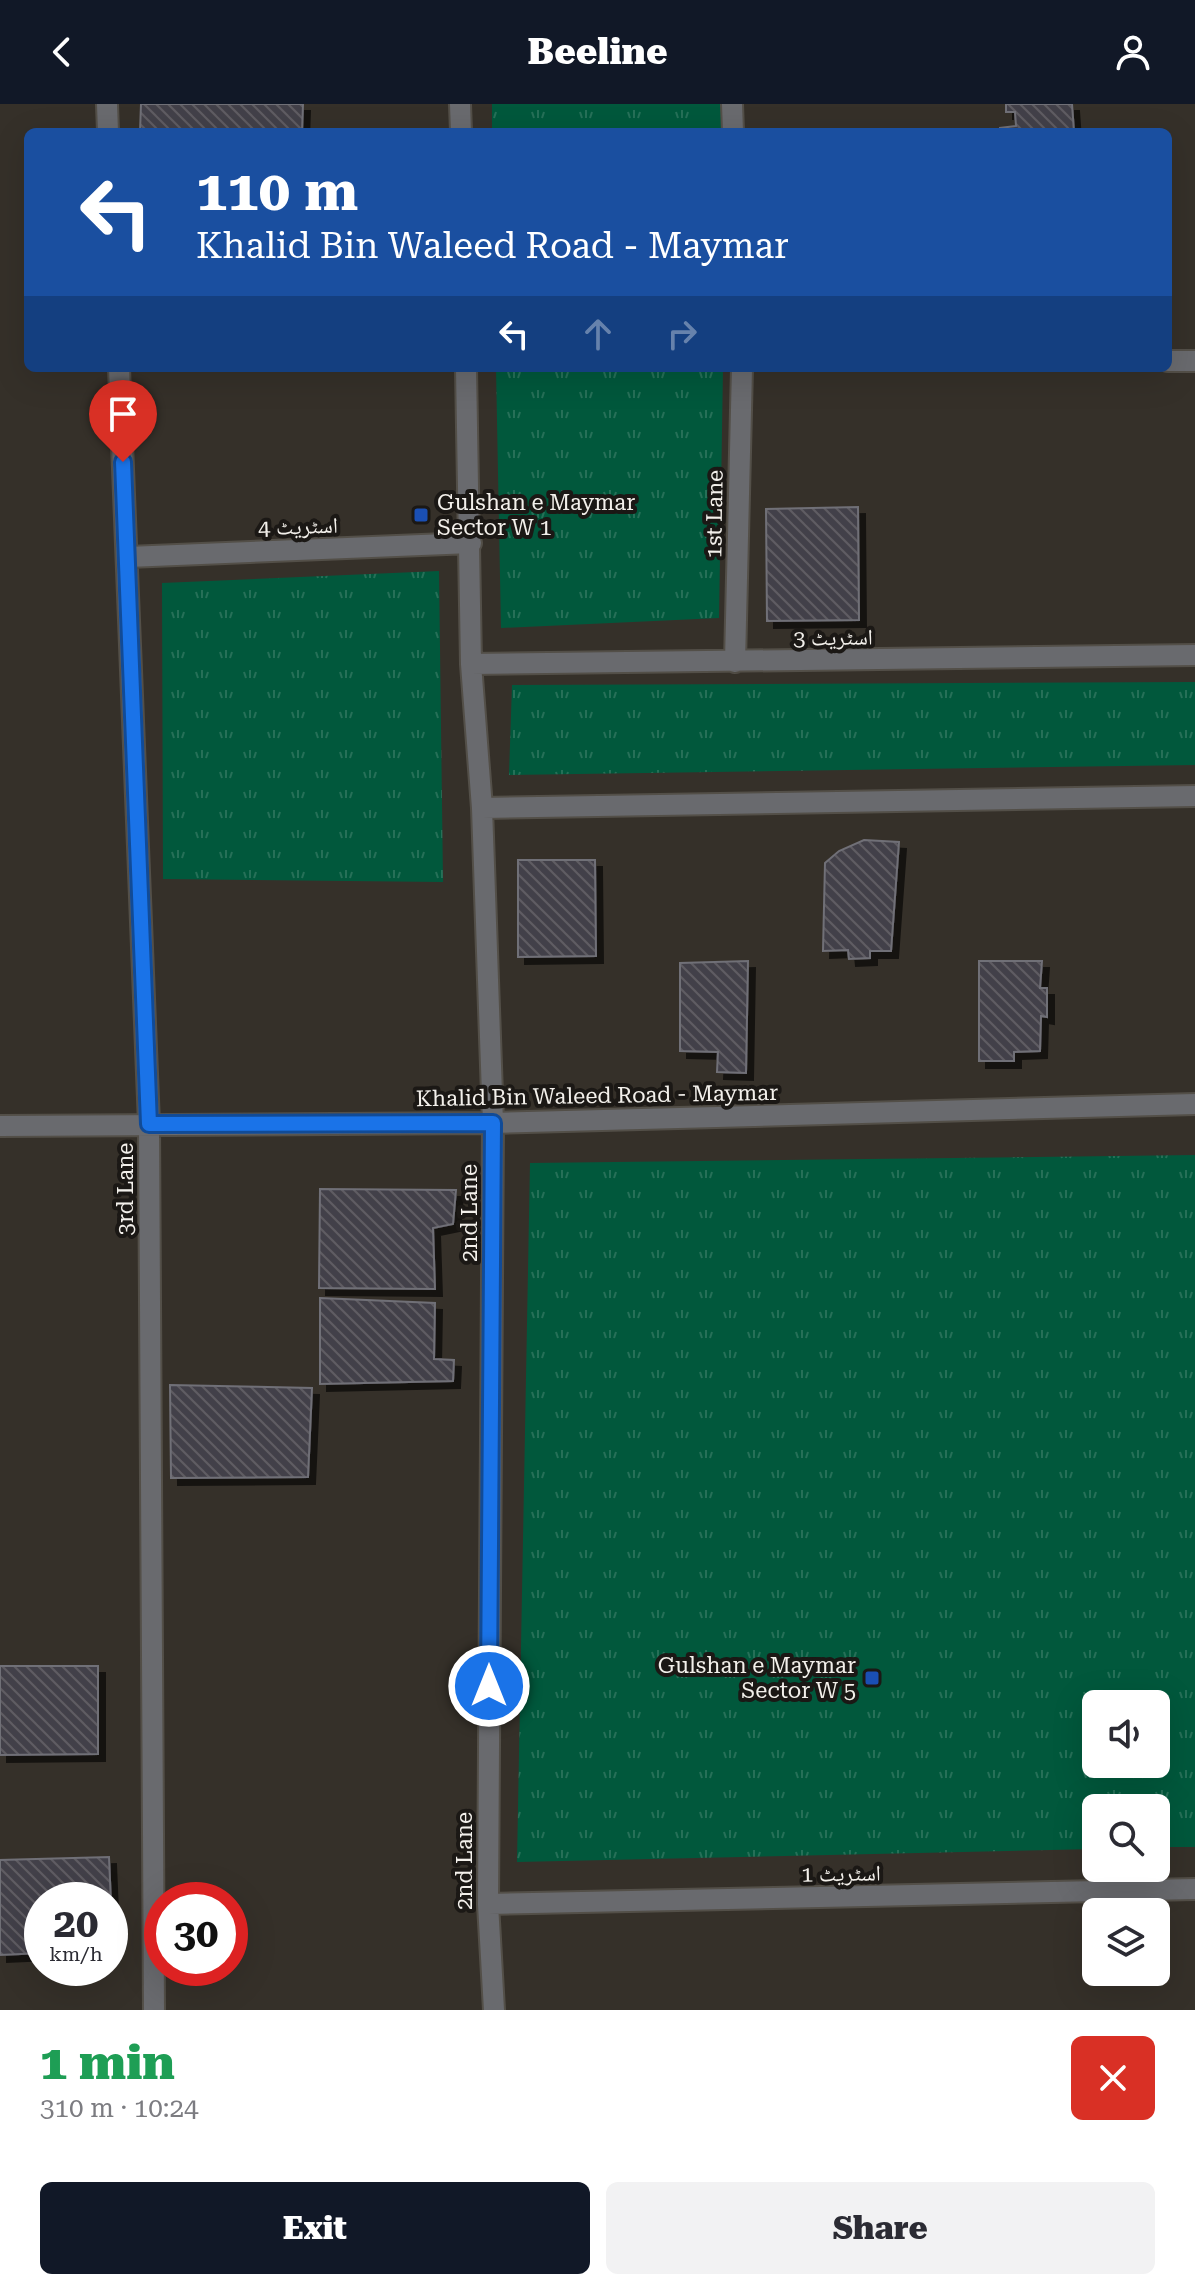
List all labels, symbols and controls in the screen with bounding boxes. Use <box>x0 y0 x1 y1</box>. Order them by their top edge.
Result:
icon: back <box>40 30 84 74</box>
icon: person <box>1111 30 1155 74</box>
text: Beeline <box>527 31 668 73</box>
text: 110 m <box>196 158 358 224</box>
icon: left <box>64 160 168 264</box>
text: Khalid Bin Waleed Road - Maymar <box>196 225 789 267</box>
icon: left <box>492 312 536 356</box>
icon: ahead <box>576 312 620 356</box>
icon: right <box>660 312 704 356</box>
pin <box>89 380 157 462</box>
icon: arrive <box>101 392 145 436</box>
street label: 1st Lane <box>701 470 728 559</box>
place label: Gulshan e Maymar Sector W 1 <box>437 490 635 540</box>
marker: Gulshan e Maymar Sector W 1 <box>412 506 430 524</box>
street label: اسٹریٹ 4 <box>258 513 338 540</box>
street label: اسٹریٹ 3 <box>793 624 873 651</box>
street label: Khalid Bin Waleed Road - Maymar <box>416 1080 778 1111</box>
street label: 3rd Lane <box>113 1143 138 1235</box>
street label: 2nd Lane <box>457 1164 482 1262</box>
position arrow <box>447 1644 531 1728</box>
place label: Gulshan e Maymar Sector W 5 <box>658 1653 856 1703</box>
marker: Gulshan e Maymar Sector W 5 <box>863 1669 881 1687</box>
map controls <box>1082 1690 1170 1986</box>
button: sound <box>1082 1690 1170 1778</box>
button: search <box>1082 1794 1170 1882</box>
street label: 2nd Lane <box>452 1812 477 1910</box>
street label: اسٹریٹ 1 <box>801 1860 881 1887</box>
speed limit sign: 30 <box>144 1882 248 1986</box>
button: layers <box>1082 1898 1170 1986</box>
text: 20 <box>54 1900 98 1947</box>
text: km/h <box>49 1942 103 1966</box>
text: 1 min <box>40 2035 175 2091</box>
button: close <box>1071 2036 1155 2120</box>
text: 310 m · 10:24 <box>40 2093 199 2123</box>
button: Exit <box>40 2182 590 2274</box>
button: Share <box>606 2182 1155 2274</box>

